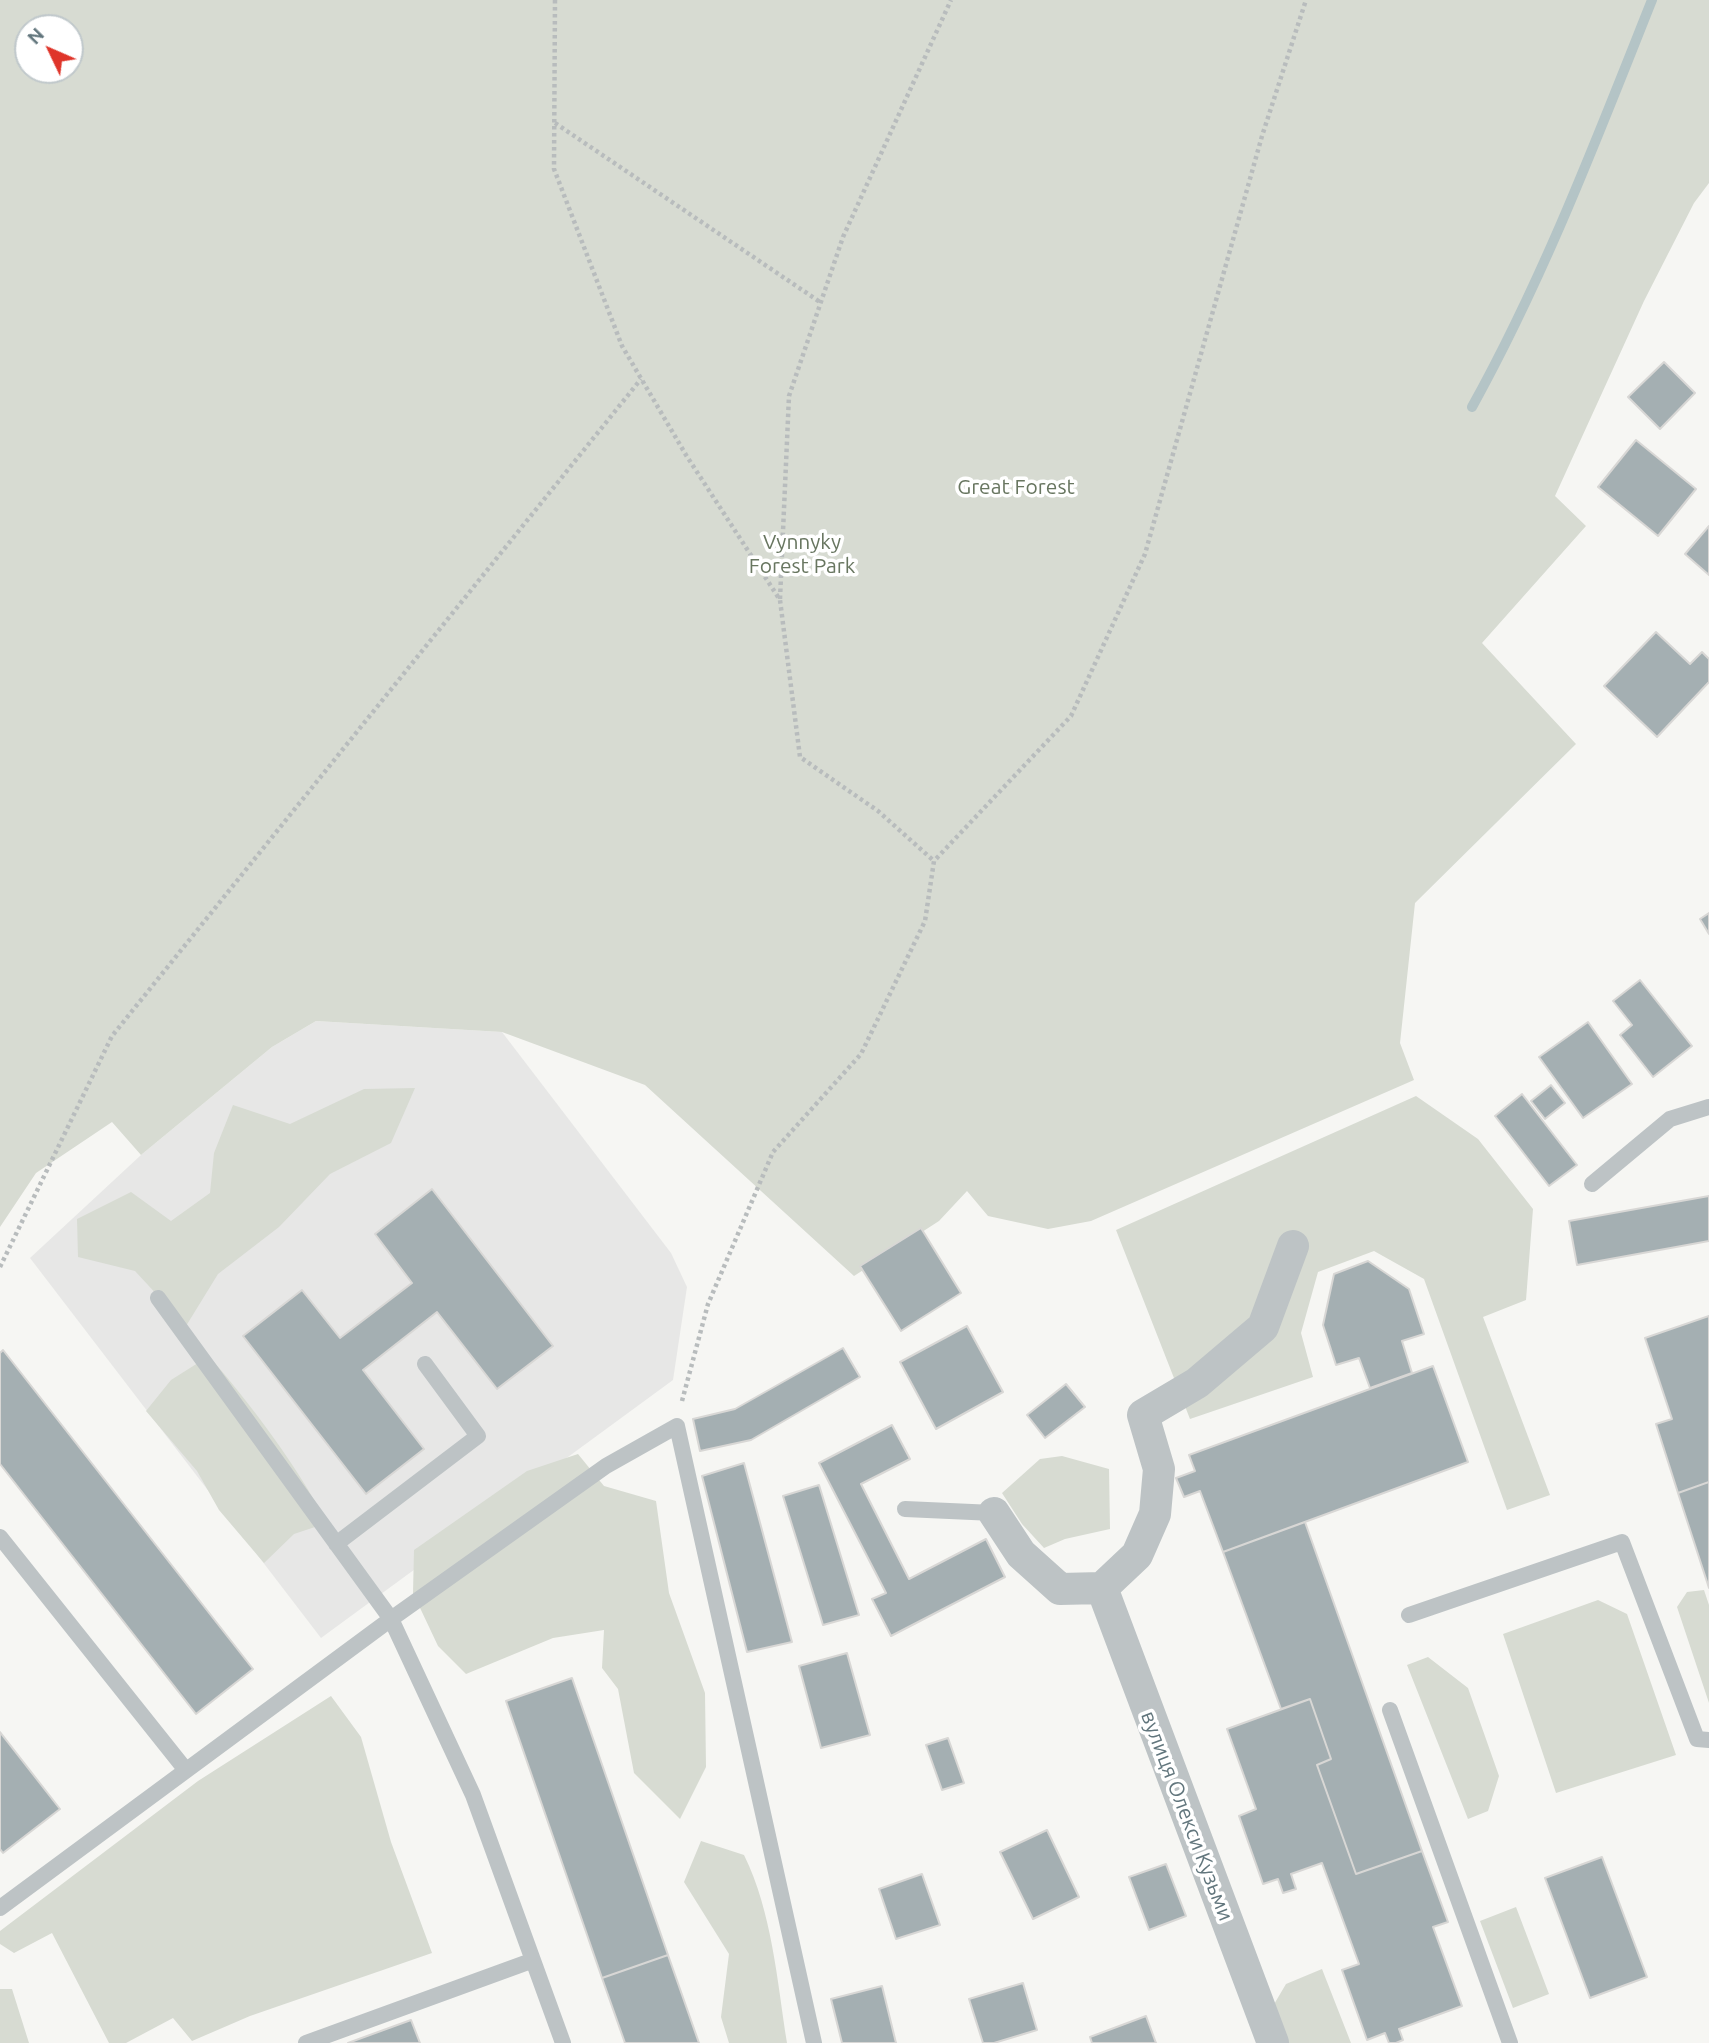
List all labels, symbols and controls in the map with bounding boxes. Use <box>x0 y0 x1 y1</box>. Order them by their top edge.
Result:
north arrow <box>14 14 84 84</box>
text: N <box>22 23 48 49</box>
park label: Great Forest <box>957 474 1075 500</box>
park label: Vynnyky Forest Park <box>749 529 855 579</box>
street label: вулиця Олекси Кузьми <box>1135 1708 1239 1924</box>

